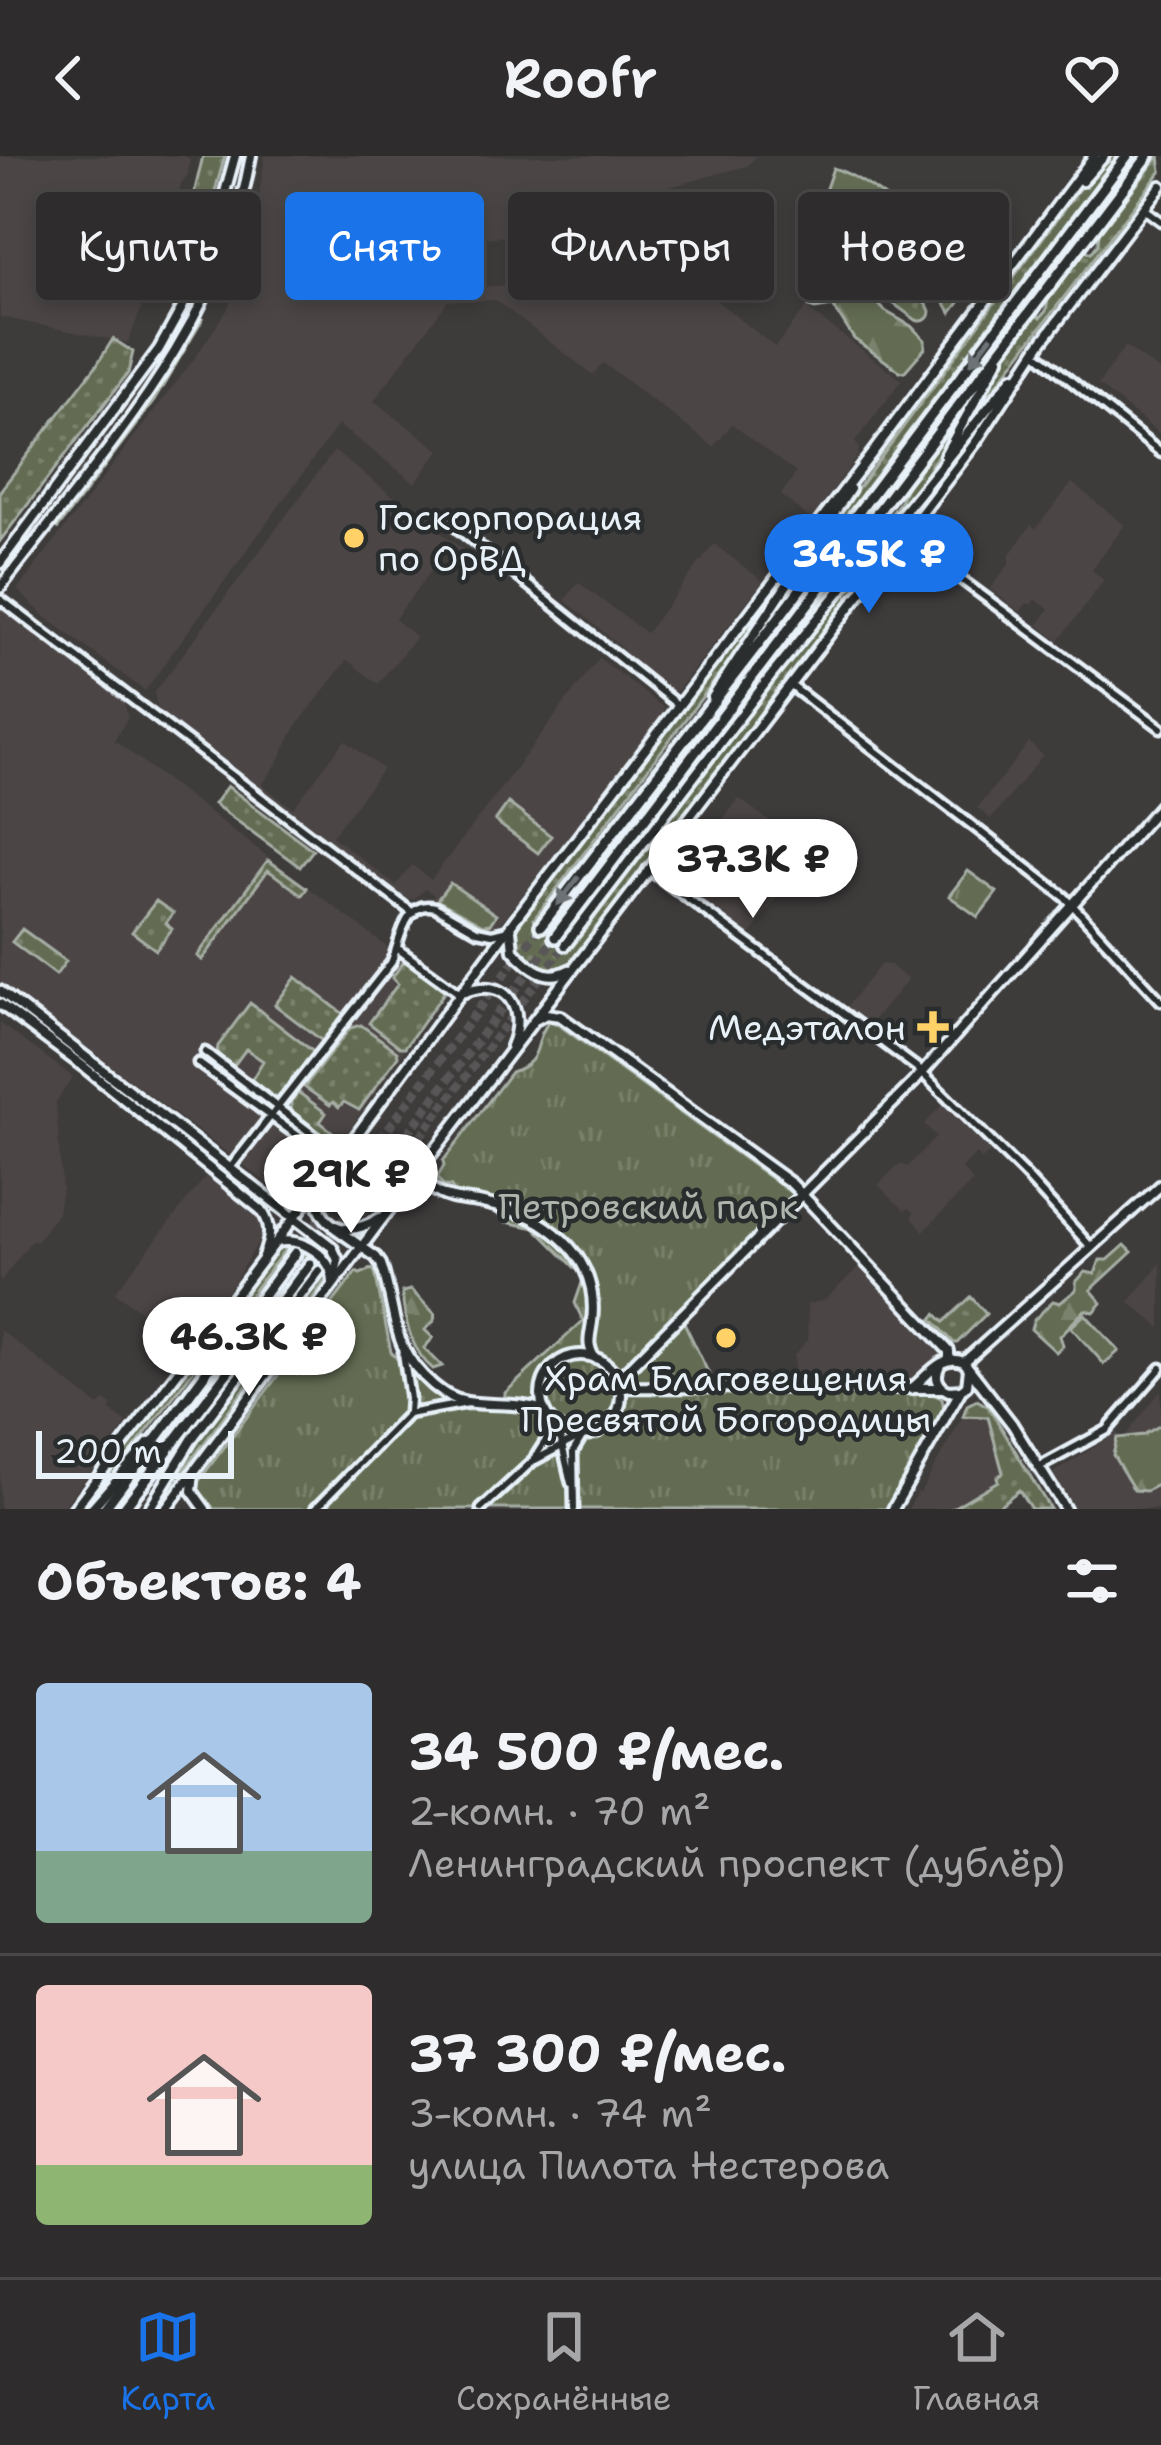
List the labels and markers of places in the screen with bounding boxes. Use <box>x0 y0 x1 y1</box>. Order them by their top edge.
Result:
place label: Госкорпорация по ОрВД <box>378 493 643 583</box>
pin: 34.5K ₽ <box>758 514 980 616</box>
marker: Госкорпорация по ОрВД <box>341 525 367 551</box>
pin: 37.3K ₽ <box>642 819 864 921</box>
place label: Медэталон <box>708 1003 906 1052</box>
marker: Медэталон <box>917 1011 949 1043</box>
pin: 29K ₽ <box>267 1134 435 1236</box>
pin: 46.3K ₽ <box>138 1297 360 1399</box>
marker: Храм Благовещения Пресвятой Богородицы <box>713 1325 739 1351</box>
place label: Храм Благовещения Пресвятой Богородицы <box>521 1354 931 1444</box>

